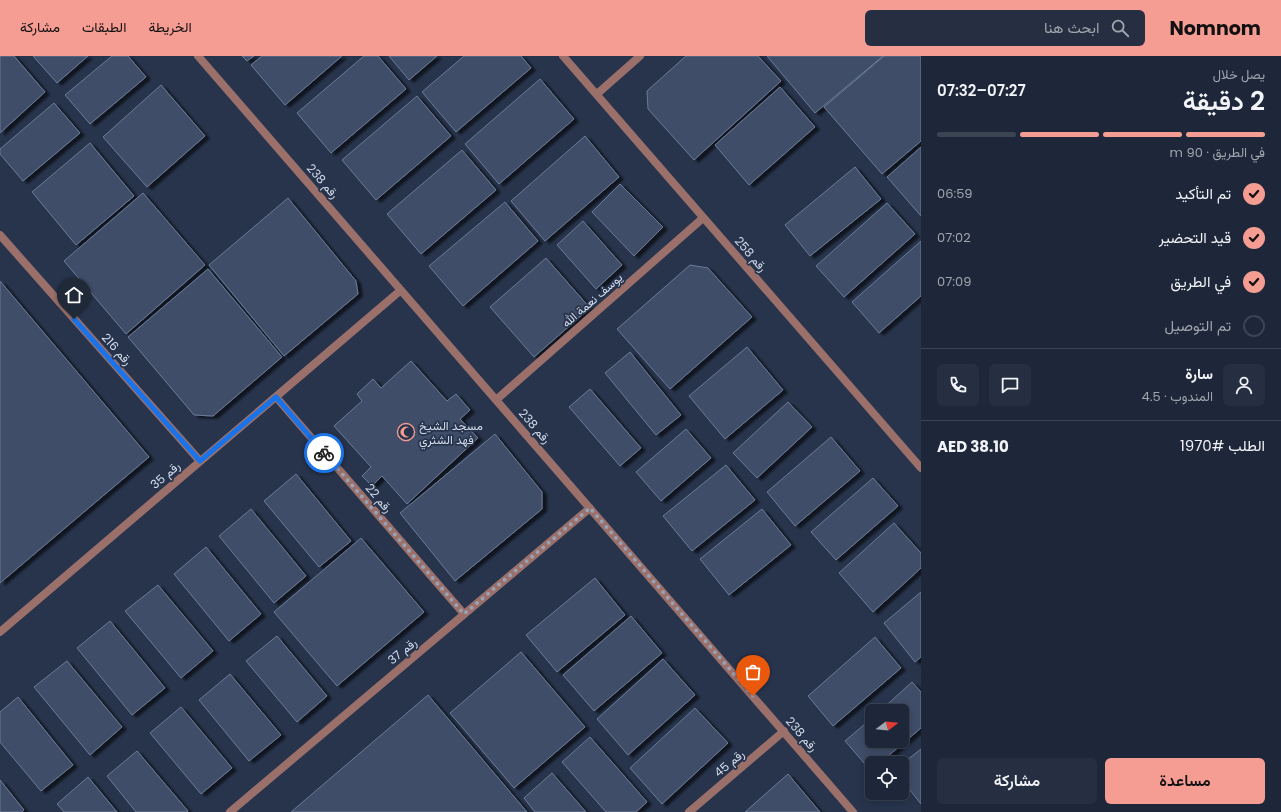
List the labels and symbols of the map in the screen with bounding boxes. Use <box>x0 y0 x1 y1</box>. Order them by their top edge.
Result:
street label: رقم 238 <box>303 160 343 202</box>
street label: رقم 258 <box>731 233 771 275</box>
street label: يوسف نعمة الله <box>558 269 626 331</box>
pin <box>57 278 91 319</box>
street label: رقم 216 <box>98 329 136 369</box>
street label: رقم 238 <box>515 405 555 447</box>
place label: مسجد الشيخ فهد الشثري <box>419 417 483 450</box>
mosque icon: مسجد الشيخ فهد الشثري <box>396 422 416 442</box>
courier <box>304 433 344 473</box>
street label: رقم 35 <box>147 457 183 493</box>
street label: رقم 22 <box>362 480 396 516</box>
street label: رقم 37 <box>384 634 420 668</box>
pin <box>736 655 770 696</box>
north arrow <box>865 704 909 748</box>
street label: رقم 238 <box>782 713 822 755</box>
street label: رقم 45 <box>710 745 748 781</box>

